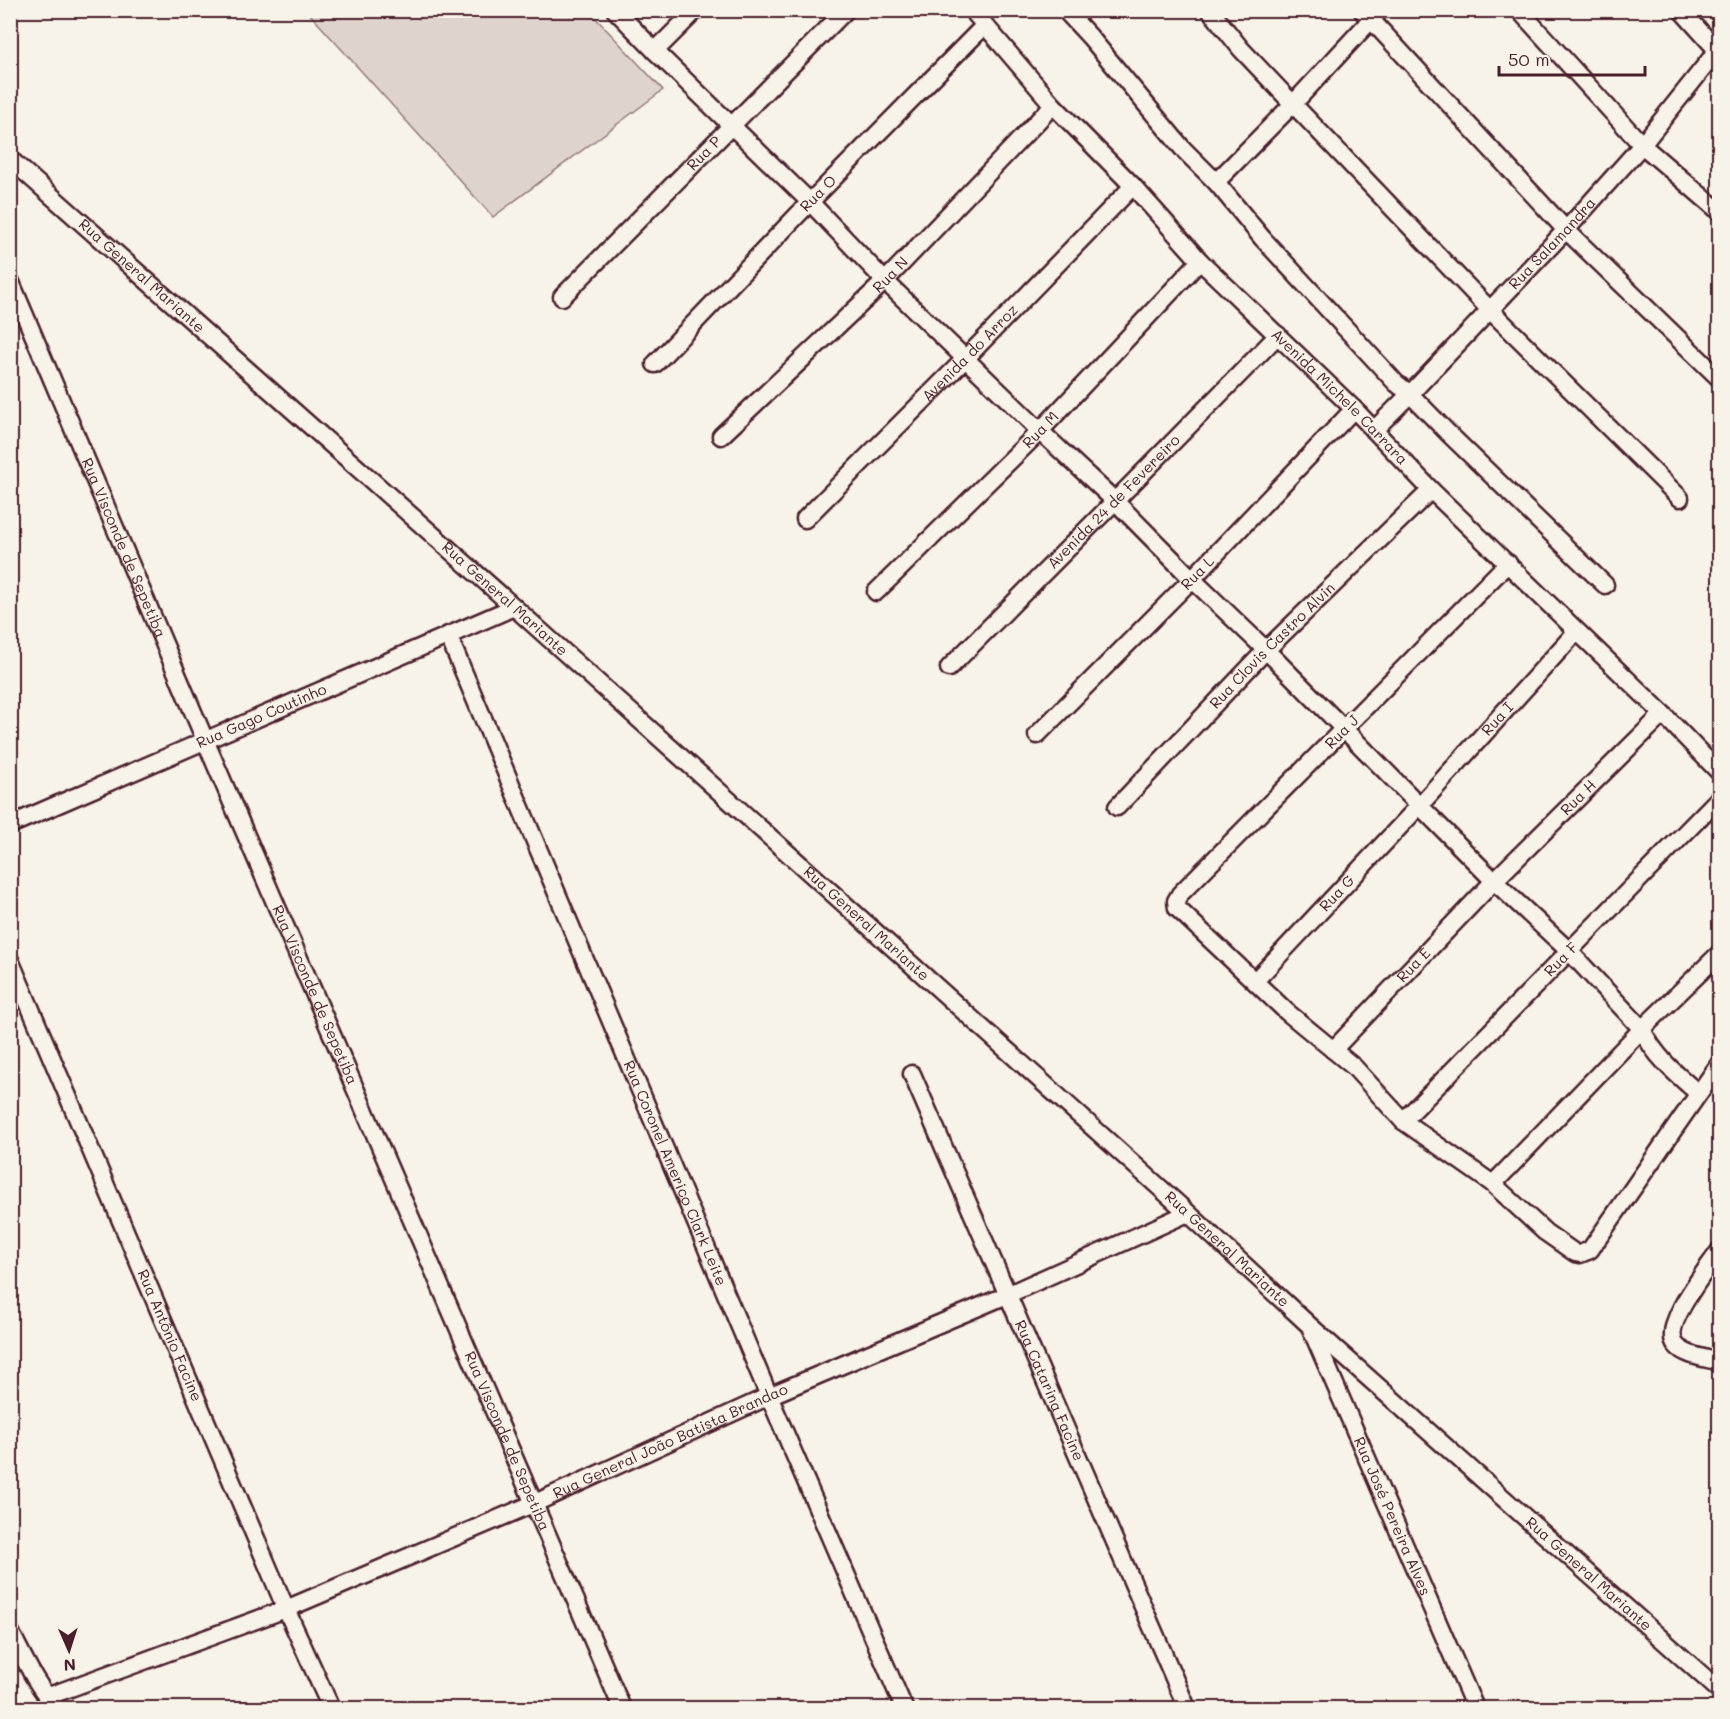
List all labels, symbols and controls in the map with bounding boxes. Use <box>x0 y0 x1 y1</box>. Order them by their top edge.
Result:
scale bar <box>1499 39 1644 77</box>
text: 50 m <box>1508 47 1550 71</box>
street label: Rua P <box>682 131 725 174</box>
street label: Rua O <box>795 170 840 216</box>
street label: Rua Salamandra <box>1504 193 1600 293</box>
street label: Rua General Mariante <box>75 214 210 337</box>
street label: Rua N <box>868 252 912 297</box>
street label: Avenida do Arroz <box>917 300 1022 405</box>
street label: Avenida Michele Carrara <box>1267 324 1413 469</box>
street label: Rua M <box>1017 407 1062 452</box>
street label: Avenida 24 de Fevereiro <box>1042 430 1184 573</box>
street label: Rua Visconde de Sepetiba <box>78 455 171 640</box>
street label: Rua General Mariante <box>438 537 573 660</box>
street label: Rua L <box>1176 551 1218 594</box>
street label: Rua Clovis Castro Alvin <box>1205 578 1339 712</box>
street label: Rua Gago Coutinho <box>193 678 329 752</box>
street label: Rua I <box>1476 697 1517 739</box>
street label: Rua J <box>1320 709 1363 753</box>
street label: Rua H <box>1555 775 1600 819</box>
street label: Rua General Mariante <box>800 861 934 985</box>
street label: Rua G <box>1314 870 1358 915</box>
street label: Rua Visconde de Sepetiba <box>268 902 363 1087</box>
street label: Rua F <box>1539 937 1582 980</box>
street label: Rua E <box>1392 943 1434 986</box>
street label: Rua Coronel Americo Clark Leite <box>620 1057 732 1288</box>
street label: Rua General Mariante <box>1161 1186 1294 1311</box>
street label: Rua Antônio Facine <box>134 1266 208 1404</box>
street label: Rua Catarina Facine <box>1011 1317 1090 1464</box>
street label: Rua Visconde de Sepetiba <box>461 1348 555 1533</box>
street label: Rua General João Batista Brandao <box>549 1378 791 1503</box>
street label: Rua José Pereira Alves <box>1350 1433 1436 1598</box>
street label: Rua General Mariante <box>1522 1512 1657 1635</box>
north arrow <box>39 1620 99 1680</box>
text: N <box>63 1655 76 1676</box>

